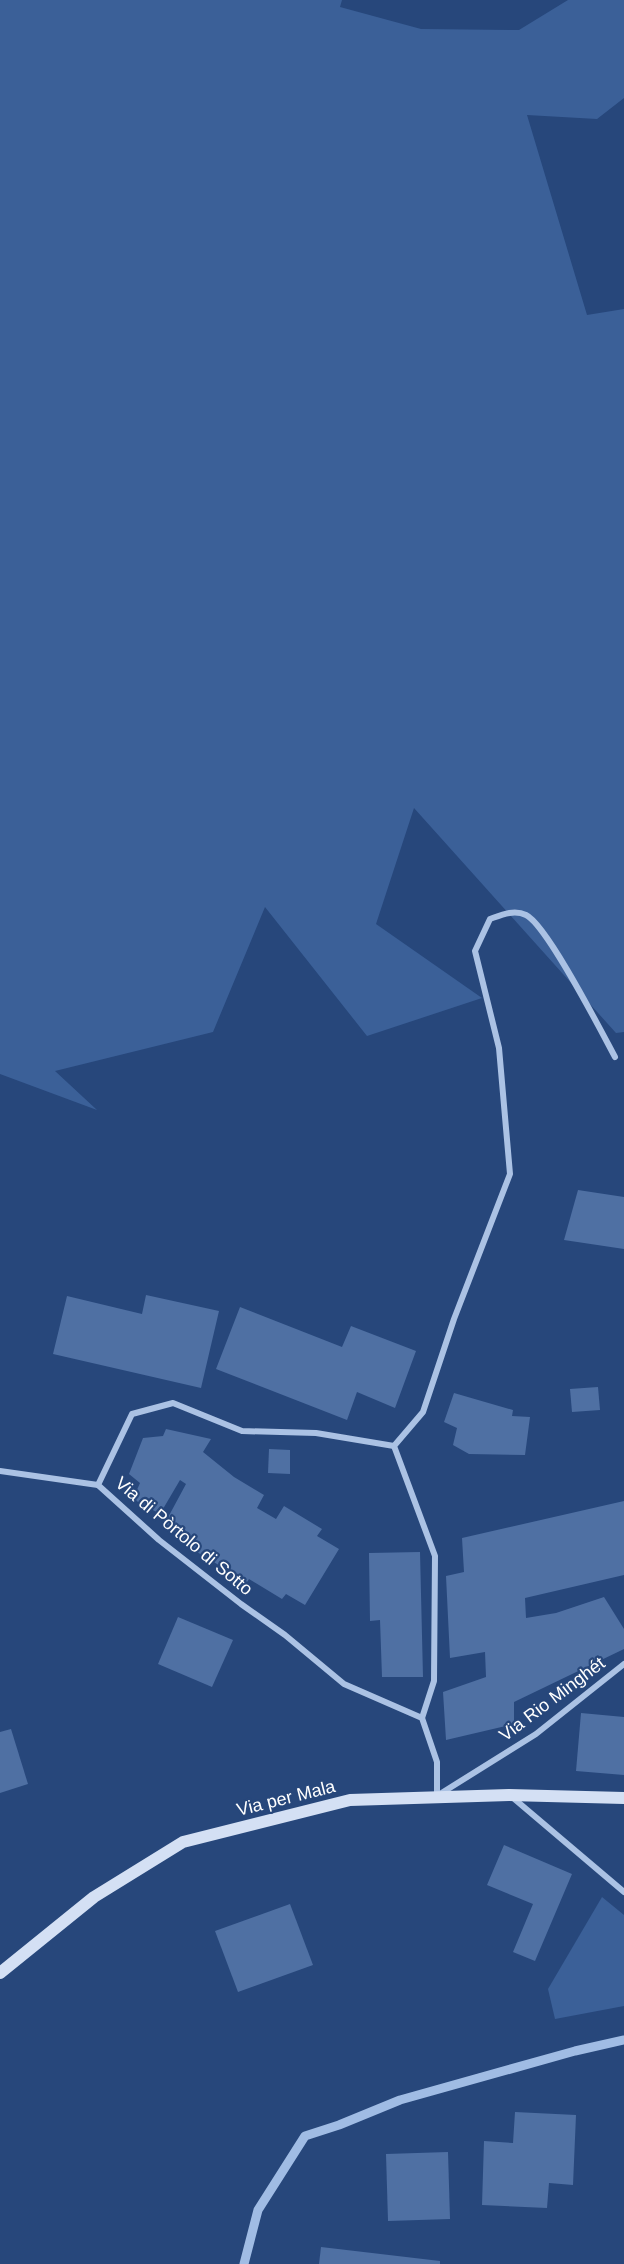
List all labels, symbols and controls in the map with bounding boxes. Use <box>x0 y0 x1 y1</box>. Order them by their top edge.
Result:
street label: Via di Pòrtolo di Sotto <box>111 1473 257 1599</box>
street label: Via Rio Minghét <box>495 1653 609 1745</box>
street label: Via per Mala <box>235 1776 338 1820</box>

